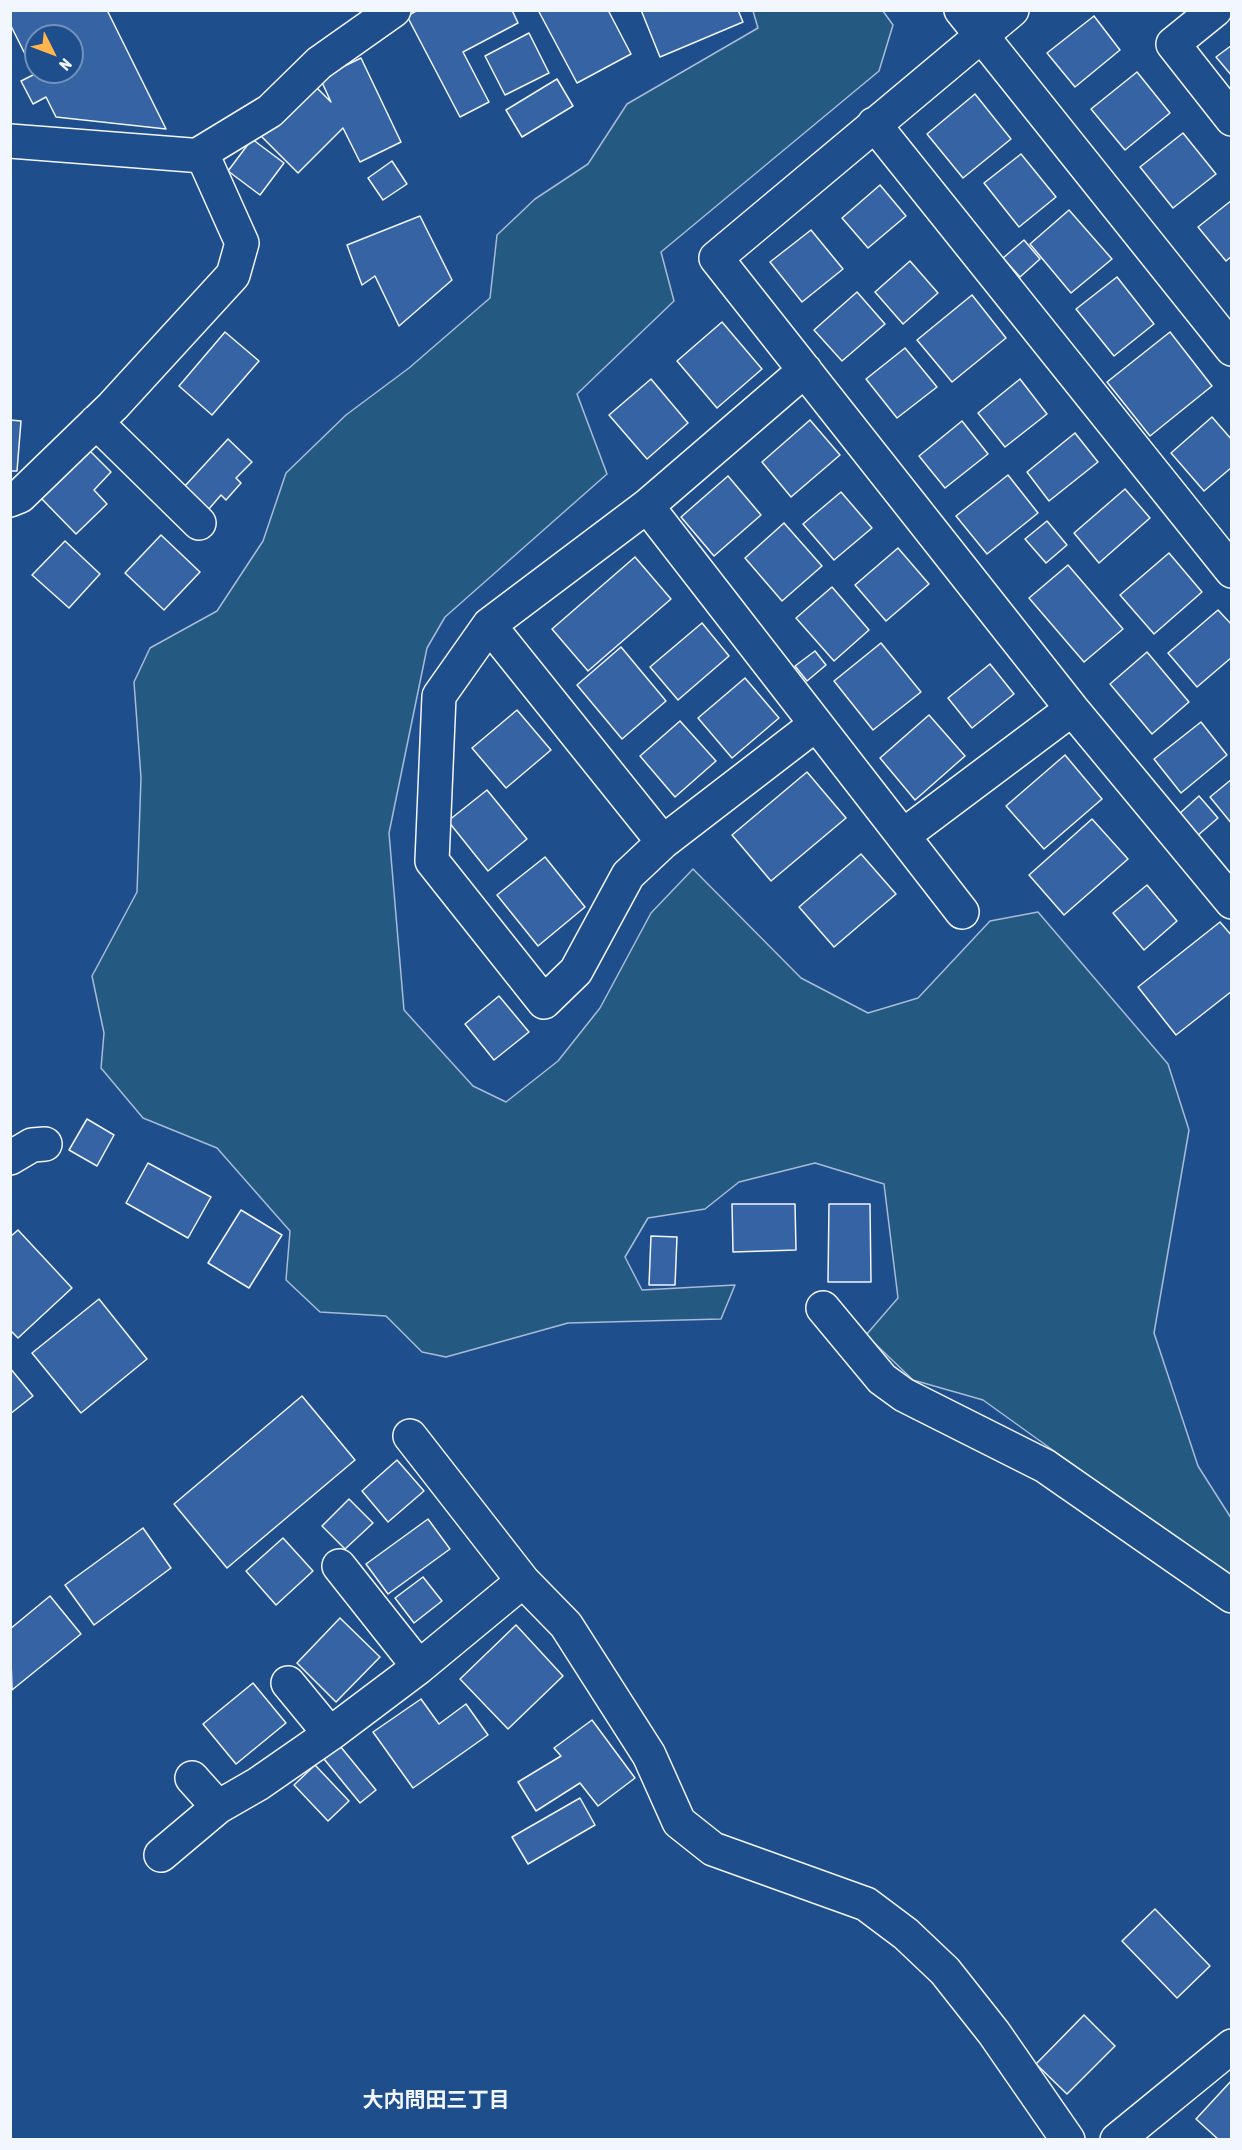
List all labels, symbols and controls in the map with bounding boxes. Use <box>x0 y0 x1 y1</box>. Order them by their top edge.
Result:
north arrow <box>24 24 84 84</box>
text: N <box>56 55 76 74</box>
district label: 大内問田三丁目 <box>363 2087 509 2113</box>

